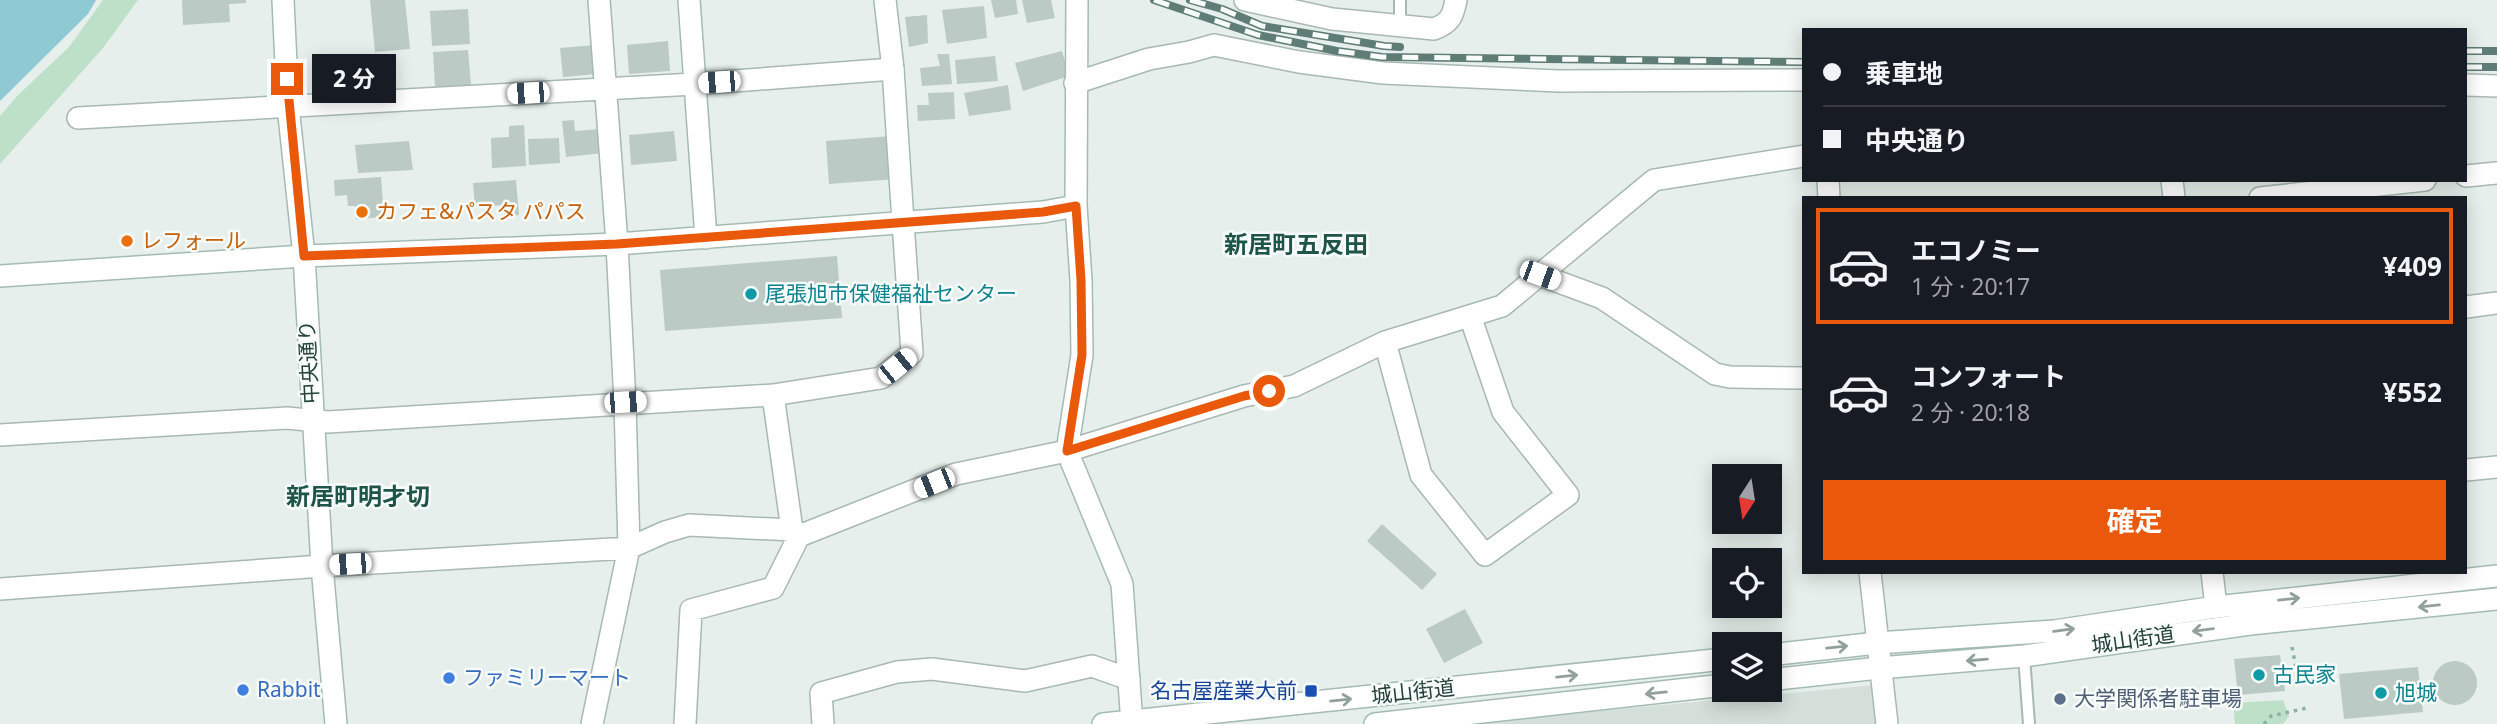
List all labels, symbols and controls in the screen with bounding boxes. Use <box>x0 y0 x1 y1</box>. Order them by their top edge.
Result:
callout: 2 分 <box>312 55 396 104</box>
text: 乗車地 <box>1865 55 1943 91</box>
text: 2 分 <box>333 62 375 94</box>
route end <box>271 63 303 95</box>
car <box>698 70 741 94</box>
car <box>507 81 550 105</box>
text: 中央通り <box>1865 122 1969 158</box>
place label: カフェ&パスタ パパス <box>376 197 586 225</box>
marker: カフェ&パスタ パパス <box>354 204 370 220</box>
place label: レフォール <box>141 226 246 254</box>
district label: 新居町五反田 <box>1224 227 1368 260</box>
text: エコノミー <box>1911 232 2041 268</box>
marker: レフォール <box>119 233 135 249</box>
icon: car <box>1827 235 1890 298</box>
text: ¥409 <box>2383 248 2442 284</box>
car <box>1517 258 1564 292</box>
text: 1 分 · 20:17 <box>1911 270 2030 302</box>
place label: 尾張旭市保健福祉センター <box>765 279 1017 307</box>
marker: 尾張旭市保健福祉センター <box>743 286 759 302</box>
street label: 中央通り <box>292 319 324 405</box>
car <box>875 345 920 387</box>
text: コンフォート <box>1911 358 2066 394</box>
icon: car <box>1827 361 1890 424</box>
text: ¥552 <box>2383 374 2442 410</box>
route start <box>1253 375 1285 407</box>
car <box>604 390 647 414</box>
text: 2 分 · 20:18 <box>1911 396 2030 428</box>
north arrow <box>1712 464 1782 534</box>
map controls <box>1712 464 1782 702</box>
car <box>911 465 958 501</box>
district label: 新居町明才切 <box>286 479 430 512</box>
button: 確定 <box>1823 480 2446 560</box>
button: locate <box>1712 548 1782 618</box>
car <box>329 552 372 576</box>
one-way arrow <box>2277 592 2300 605</box>
one-way arrow <box>2418 599 2441 612</box>
street label: 城山街道 <box>2089 619 2176 659</box>
one-way arrow <box>2052 623 2075 636</box>
one-way arrow <box>2192 624 2215 637</box>
button: layers <box>1712 632 1782 702</box>
one-way arrow <box>1825 641 1848 654</box>
one-way arrow <box>1967 654 1989 667</box>
place label: 古民家 <box>2273 660 2336 688</box>
place label: ファミリーマート <box>463 663 631 691</box>
marker: 古民家 <box>2251 667 2267 683</box>
one-way arrow <box>1556 669 1578 682</box>
marker: ファミリーマート <box>441 670 457 686</box>
street label: 城山街道 <box>1370 673 1456 709</box>
place label: Rabbit <box>257 675 321 703</box>
place label: 名古屋産業大前 <box>1150 676 1297 704</box>
place label: 旭城 <box>2395 678 2437 706</box>
marker: Rabbit <box>235 682 251 698</box>
marker: 名古屋産業大前 <box>1303 683 1319 699</box>
place label: 大学関係者駐車場 <box>2074 684 2242 712</box>
marker: 旭城 <box>2373 685 2389 701</box>
one-way arrow <box>1645 686 1668 699</box>
marker: 大学関係者駐車場 <box>2052 691 2068 707</box>
one-way arrow <box>1329 693 1352 706</box>

